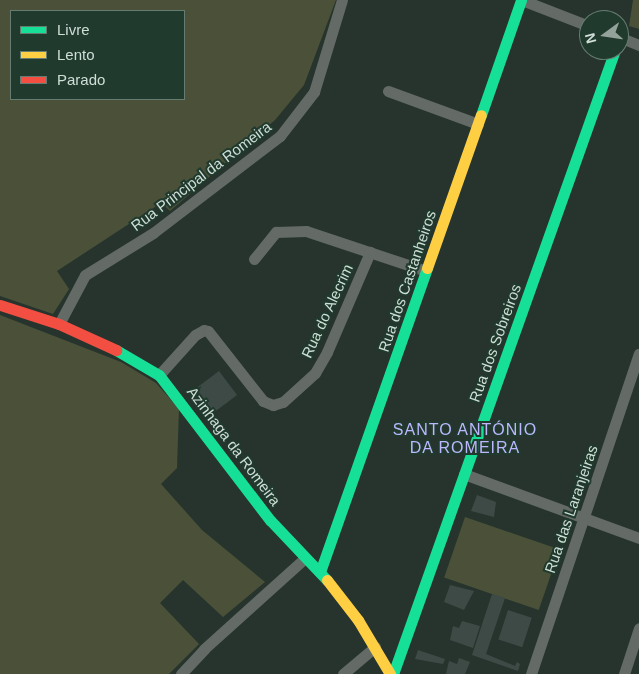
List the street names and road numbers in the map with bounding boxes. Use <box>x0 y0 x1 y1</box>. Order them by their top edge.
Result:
street label: Rua Principal da Romeira <box>127 117 275 235</box>
street label: Rua dos Castanheiros <box>374 208 440 354</box>
street label: Rua do Alecrim <box>297 261 357 361</box>
street label: Rua dos Sobreiros <box>465 282 525 404</box>
street label: Azinhaga da Romeira <box>183 383 285 509</box>
street label: Rua das Laranjeiras <box>541 443 601 575</box>

